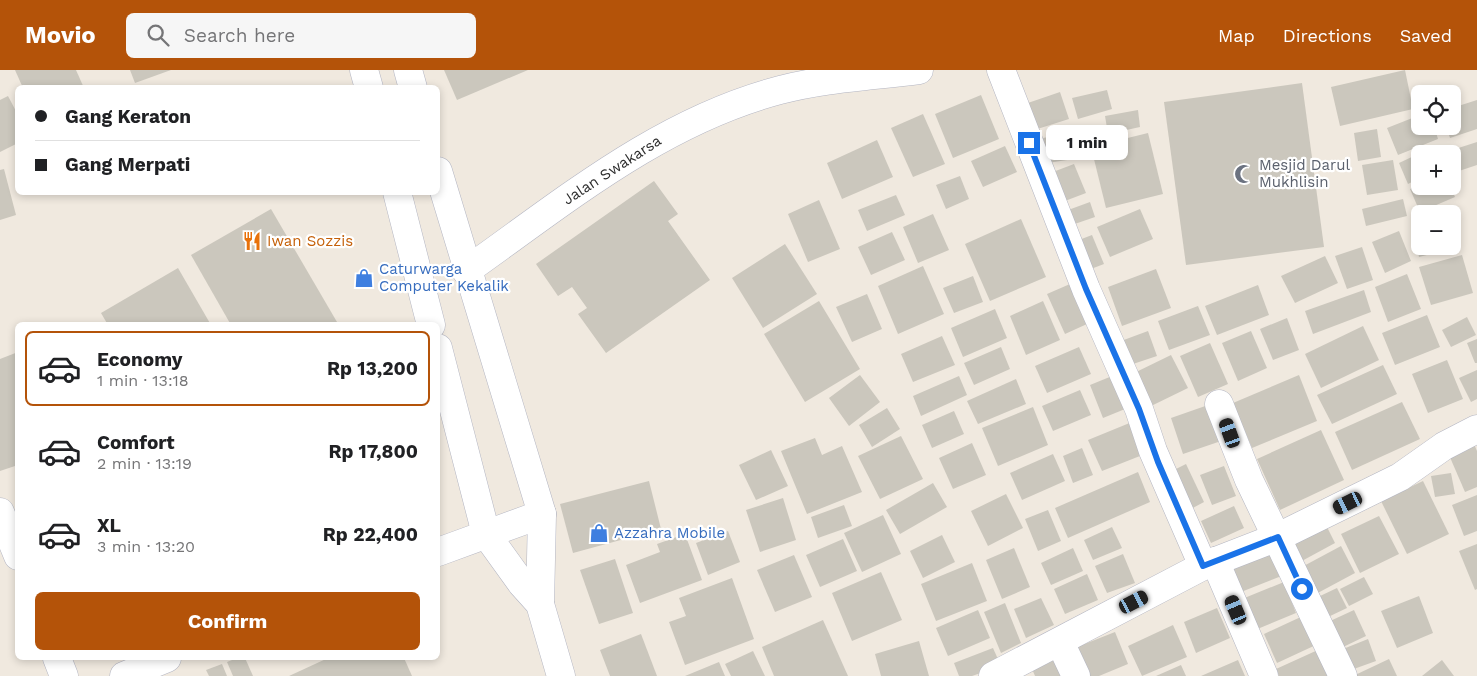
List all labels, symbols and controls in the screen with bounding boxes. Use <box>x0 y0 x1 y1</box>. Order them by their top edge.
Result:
search box <box>126 13 476 58</box>
text: Movio <box>25 21 96 49</box>
icon: search <box>144 21 172 49</box>
text: Search here <box>184 24 295 47</box>
text: Map <box>1218 25 1255 46</box>
text: Directions <box>1283 25 1372 46</box>
text: Saved <box>1400 25 1452 46</box>
map controls <box>1411 85 1461 255</box>
button: locate <box>1411 85 1461 135</box>
text: Gang Keraton <box>65 105 191 128</box>
callout: 1 min <box>1046 126 1129 160</box>
street label: Jalan Swakarsa <box>559 131 665 209</box>
route end <box>1018 132 1040 154</box>
text: 1 min <box>1066 133 1108 152</box>
button: + <box>1411 145 1461 195</box>
text: Gang Merpati <box>65 153 190 176</box>
place label: Mesjid Darul Mukhlisin <box>1259 156 1350 191</box>
mosque icon: Mesjid Darul Mukhlisin <box>1233 163 1255 185</box>
button: − <box>1411 205 1461 255</box>
restaurant icon: Iwan Sozzis <box>241 230 263 252</box>
place label: Iwan Sozzis <box>267 232 353 250</box>
place label: Caturwarga Computer Kekalik <box>379 260 509 295</box>
shop icon: Caturwarga Computer Kekalik <box>353 267 375 289</box>
icon: car <box>37 346 82 391</box>
text: Economy <box>97 348 182 371</box>
text: Rp 13,200 <box>327 357 418 380</box>
text: 1 min · 13:18 <box>97 371 189 390</box>
car <box>1217 416 1242 450</box>
icon: car <box>37 429 82 474</box>
text: Comfort <box>97 431 175 454</box>
text: Rp 17,800 <box>328 440 418 463</box>
text: 2 min · 13:19 <box>97 454 192 473</box>
car <box>1331 490 1364 516</box>
icon: car <box>37 512 82 557</box>
text: XL <box>97 514 121 537</box>
shop icon: Azzahra Mobile <box>588 522 610 544</box>
text: Rp 22,400 <box>323 523 418 546</box>
place label: Azzahra Mobile <box>614 524 725 542</box>
text: 3 min · 13:20 <box>97 537 195 556</box>
route start <box>1291 578 1313 600</box>
car <box>1117 589 1150 615</box>
button: Confirm <box>35 592 420 650</box>
car <box>1223 593 1248 627</box>

